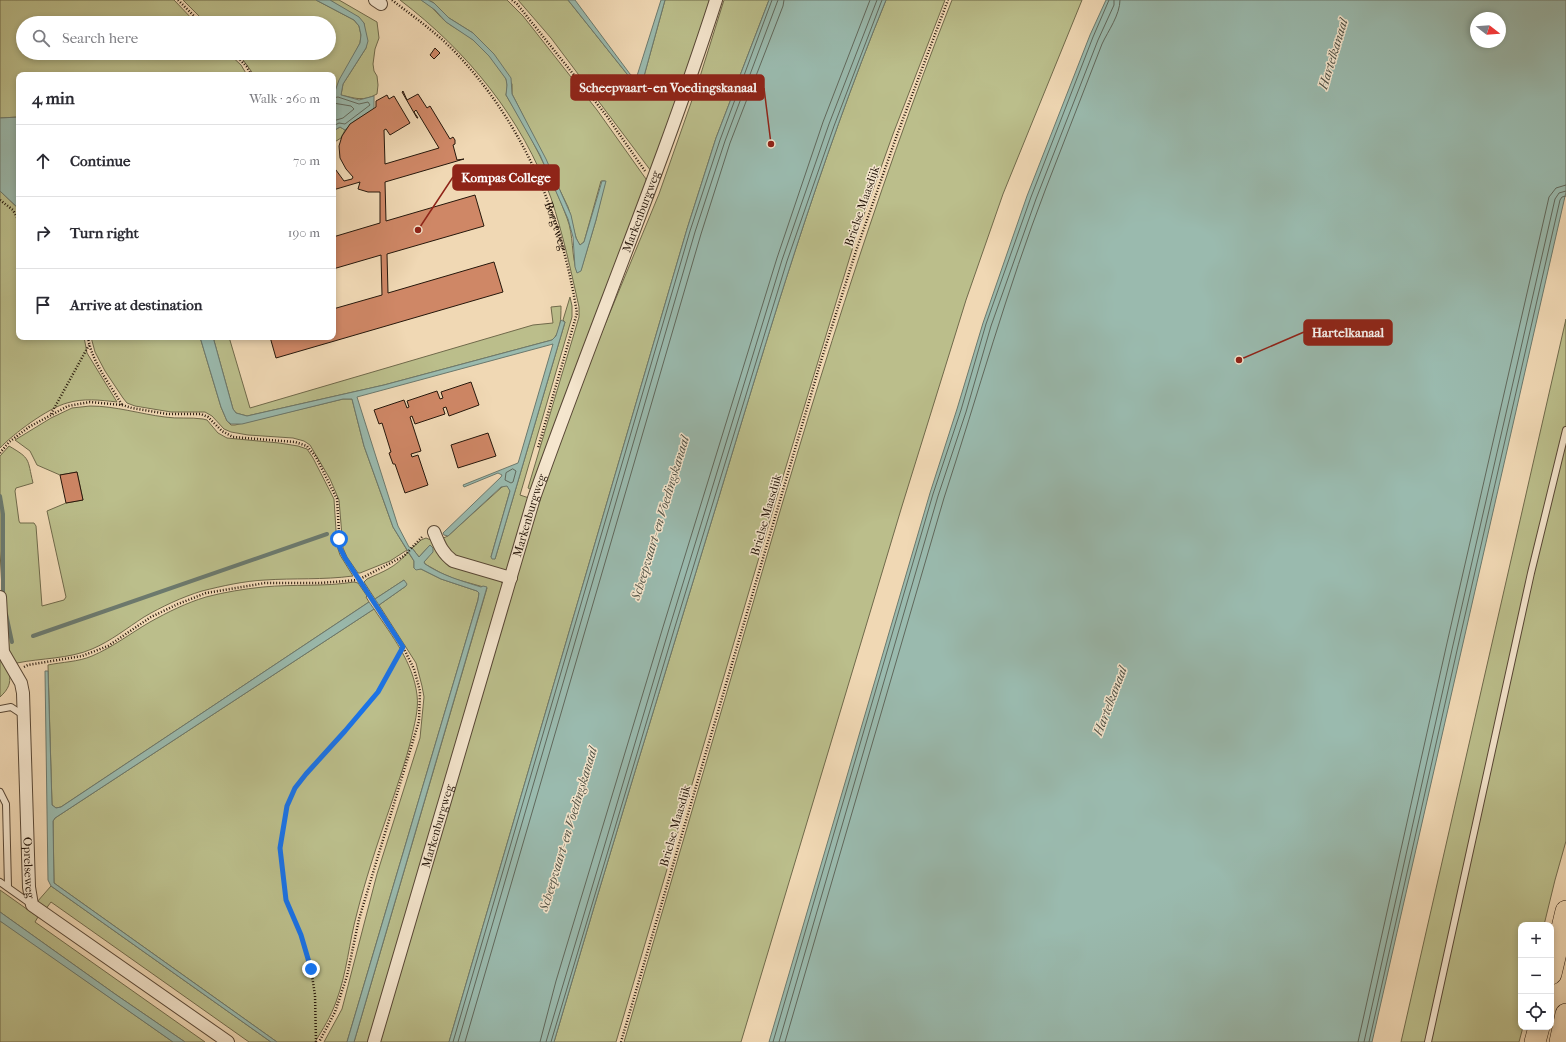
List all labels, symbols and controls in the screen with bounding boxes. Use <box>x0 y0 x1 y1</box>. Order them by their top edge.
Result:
north arrow <box>1470 12 1506 48</box>
water label: Hartelkanaal <box>1315 15 1351 92</box>
search box <box>16 16 336 60</box>
icon: search <box>30 27 52 49</box>
text: Search here <box>62 29 138 47</box>
callout: Scheepvaart- en Voedingskanaal <box>571 75 764 100</box>
text: Scheepvaart- en Voedingskanaal <box>579 80 757 96</box>
text: 4 min <box>32 88 75 108</box>
text: Walk · 260 m <box>249 91 320 106</box>
icon: ahead <box>32 150 54 172</box>
text: Continue <box>70 152 130 170</box>
text: 70 m <box>293 153 320 168</box>
street label: Brielse Maasdijk <box>842 163 883 248</box>
callout: Kompas College <box>453 165 559 190</box>
street label: Markenburgweg <box>619 168 663 254</box>
text: Kompas College <box>461 170 551 186</box>
street label: Borgtweg <box>542 200 571 253</box>
icon: right <box>32 222 54 244</box>
text: Turn right <box>70 224 139 242</box>
text: 190 m <box>288 225 320 240</box>
icon: arrive <box>32 294 54 316</box>
text: Arrive at destination <box>70 296 202 314</box>
callout: Hartelkanaal <box>1304 320 1392 345</box>
text: Hartelkanaal <box>1312 325 1385 340</box>
water label: Scheepvaart- en Voedingskanaal <box>628 432 693 603</box>
street label: Markenburgweg <box>510 471 549 559</box>
street label: Brielse Maasdijk <box>748 472 785 557</box>
route start <box>330 530 348 548</box>
water label: Hartelkanaal <box>1090 663 1131 739</box>
water label: Scheepvaart- en Voedingskanaal <box>536 743 601 914</box>
street label: Markenburgweg <box>419 782 457 869</box>
street label: Brielse Maasdijk <box>657 783 694 868</box>
street label: Oprelseweg <box>20 837 38 900</box>
map controls <box>1518 922 1554 1030</box>
button: + <box>1518 922 1554 958</box>
button: − <box>1518 958 1554 994</box>
route end <box>302 960 320 978</box>
button: locate <box>1518 994 1554 1030</box>

